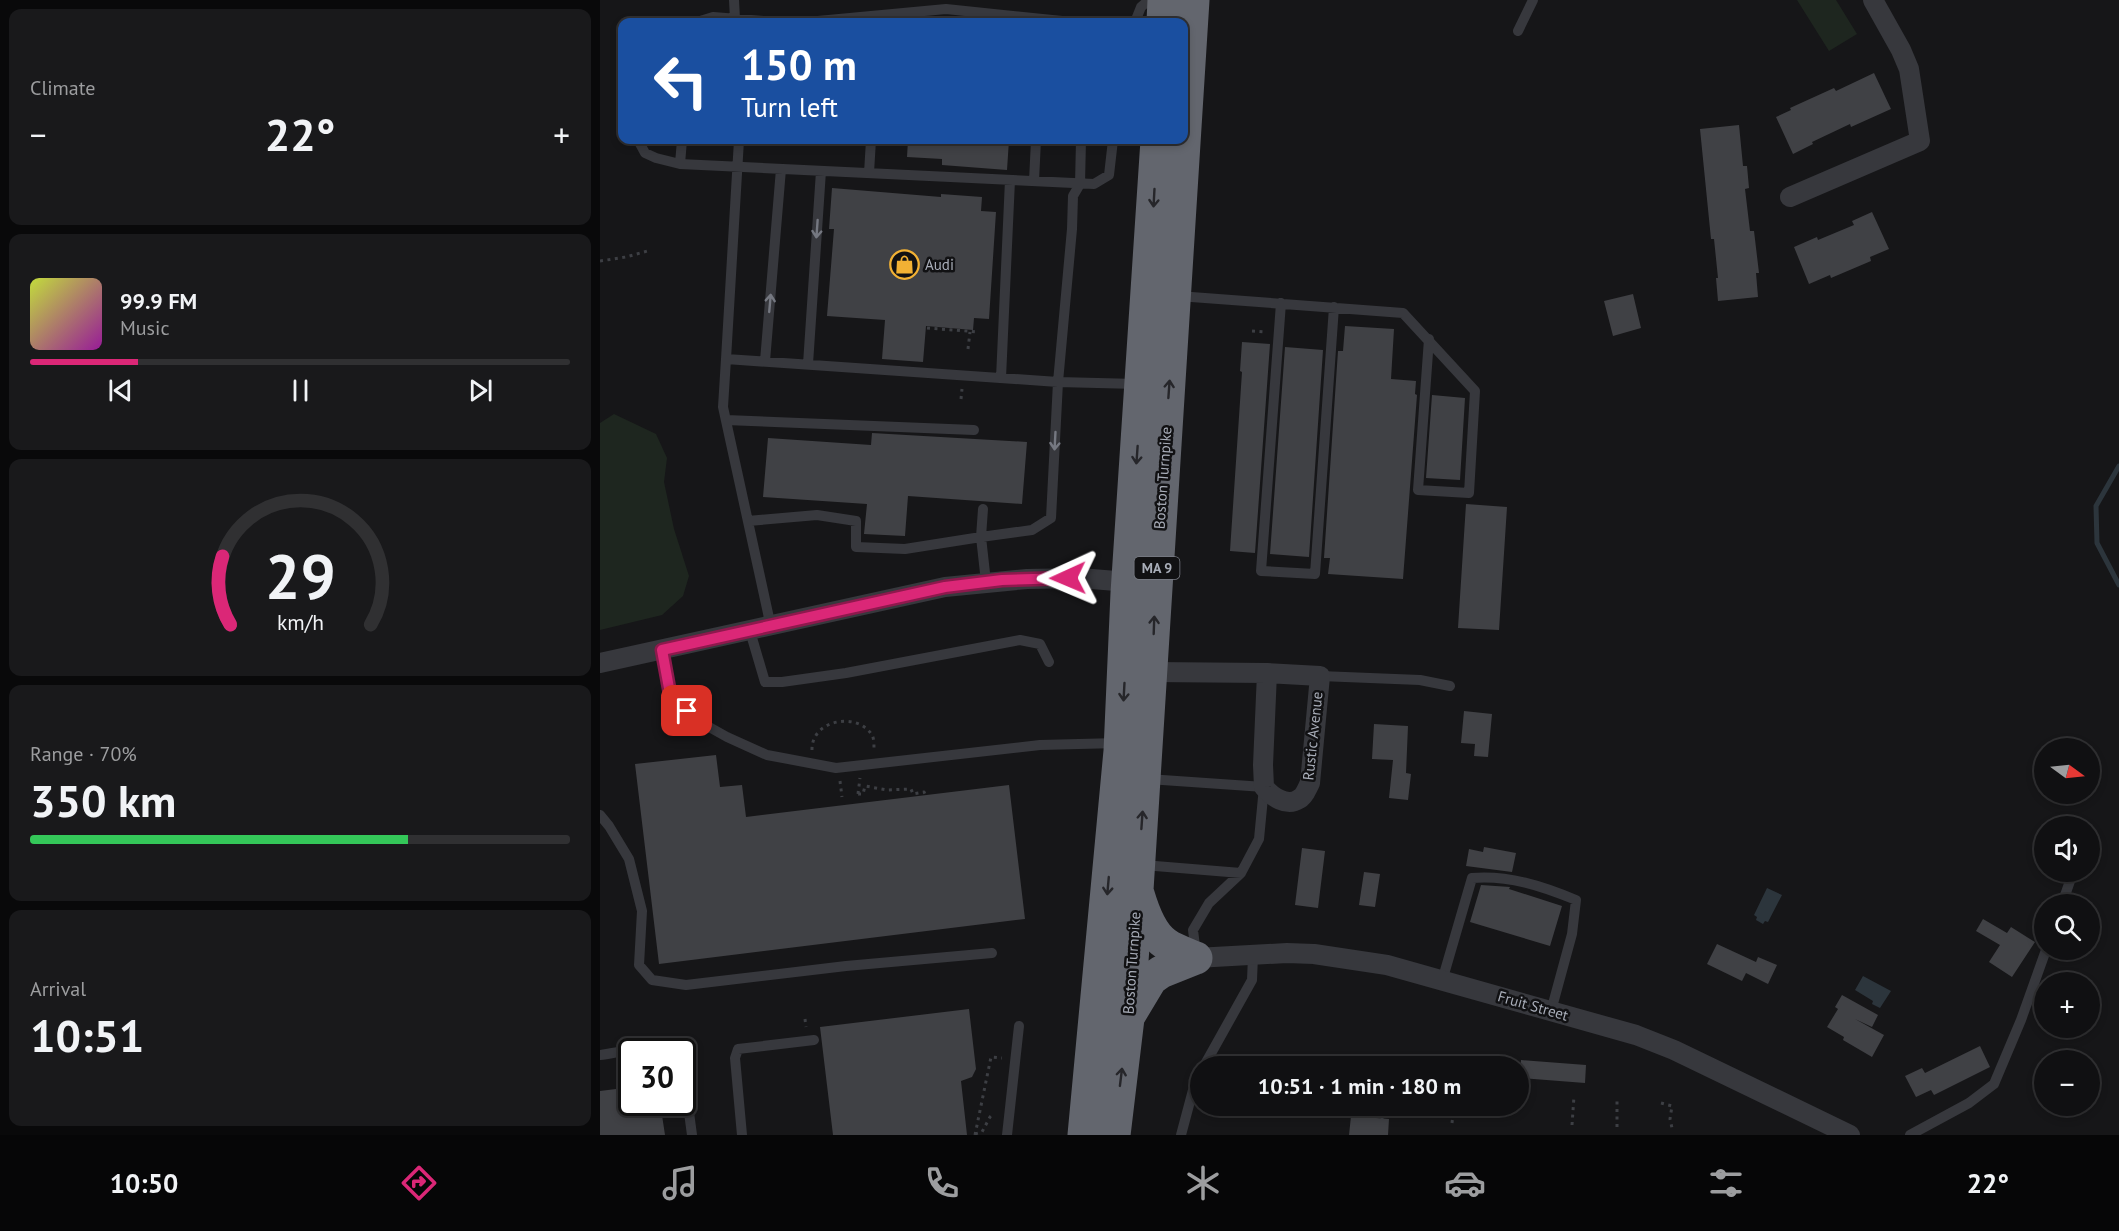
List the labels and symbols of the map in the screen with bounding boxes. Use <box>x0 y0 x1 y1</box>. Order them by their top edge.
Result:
one-way arrow <box>1148 187 1159 207</box>
one-way arrow <box>811 219 822 239</box>
shop icon: Audi <box>888 249 920 281</box>
place label: Audi <box>925 255 954 274</box>
one-way arrow <box>764 294 775 313</box>
one-way arrow <box>1163 379 1174 399</box>
street label: Boston Turnpike <box>1149 426 1176 530</box>
one-way arrow <box>1050 430 1061 450</box>
one-way arrow <box>1131 445 1142 465</box>
position arrow <box>1036 546 1100 610</box>
road number: MA 9 <box>1134 557 1180 579</box>
one-way arrow <box>1149 616 1160 636</box>
one-way arrow <box>1118 681 1129 701</box>
pin <box>661 685 712 736</box>
street label: Rustic Avenue <box>1298 691 1327 781</box>
north arrow <box>2034 738 2100 804</box>
one-way arrow <box>1137 810 1148 830</box>
one-way arrow <box>1102 876 1113 896</box>
street label: Boston Turnpike <box>1118 911 1145 1015</box>
street label: Fruit Street <box>1496 986 1571 1025</box>
speed limit sign: 30 <box>618 1038 696 1116</box>
one-way arrow <box>1115 1068 1126 1087</box>

